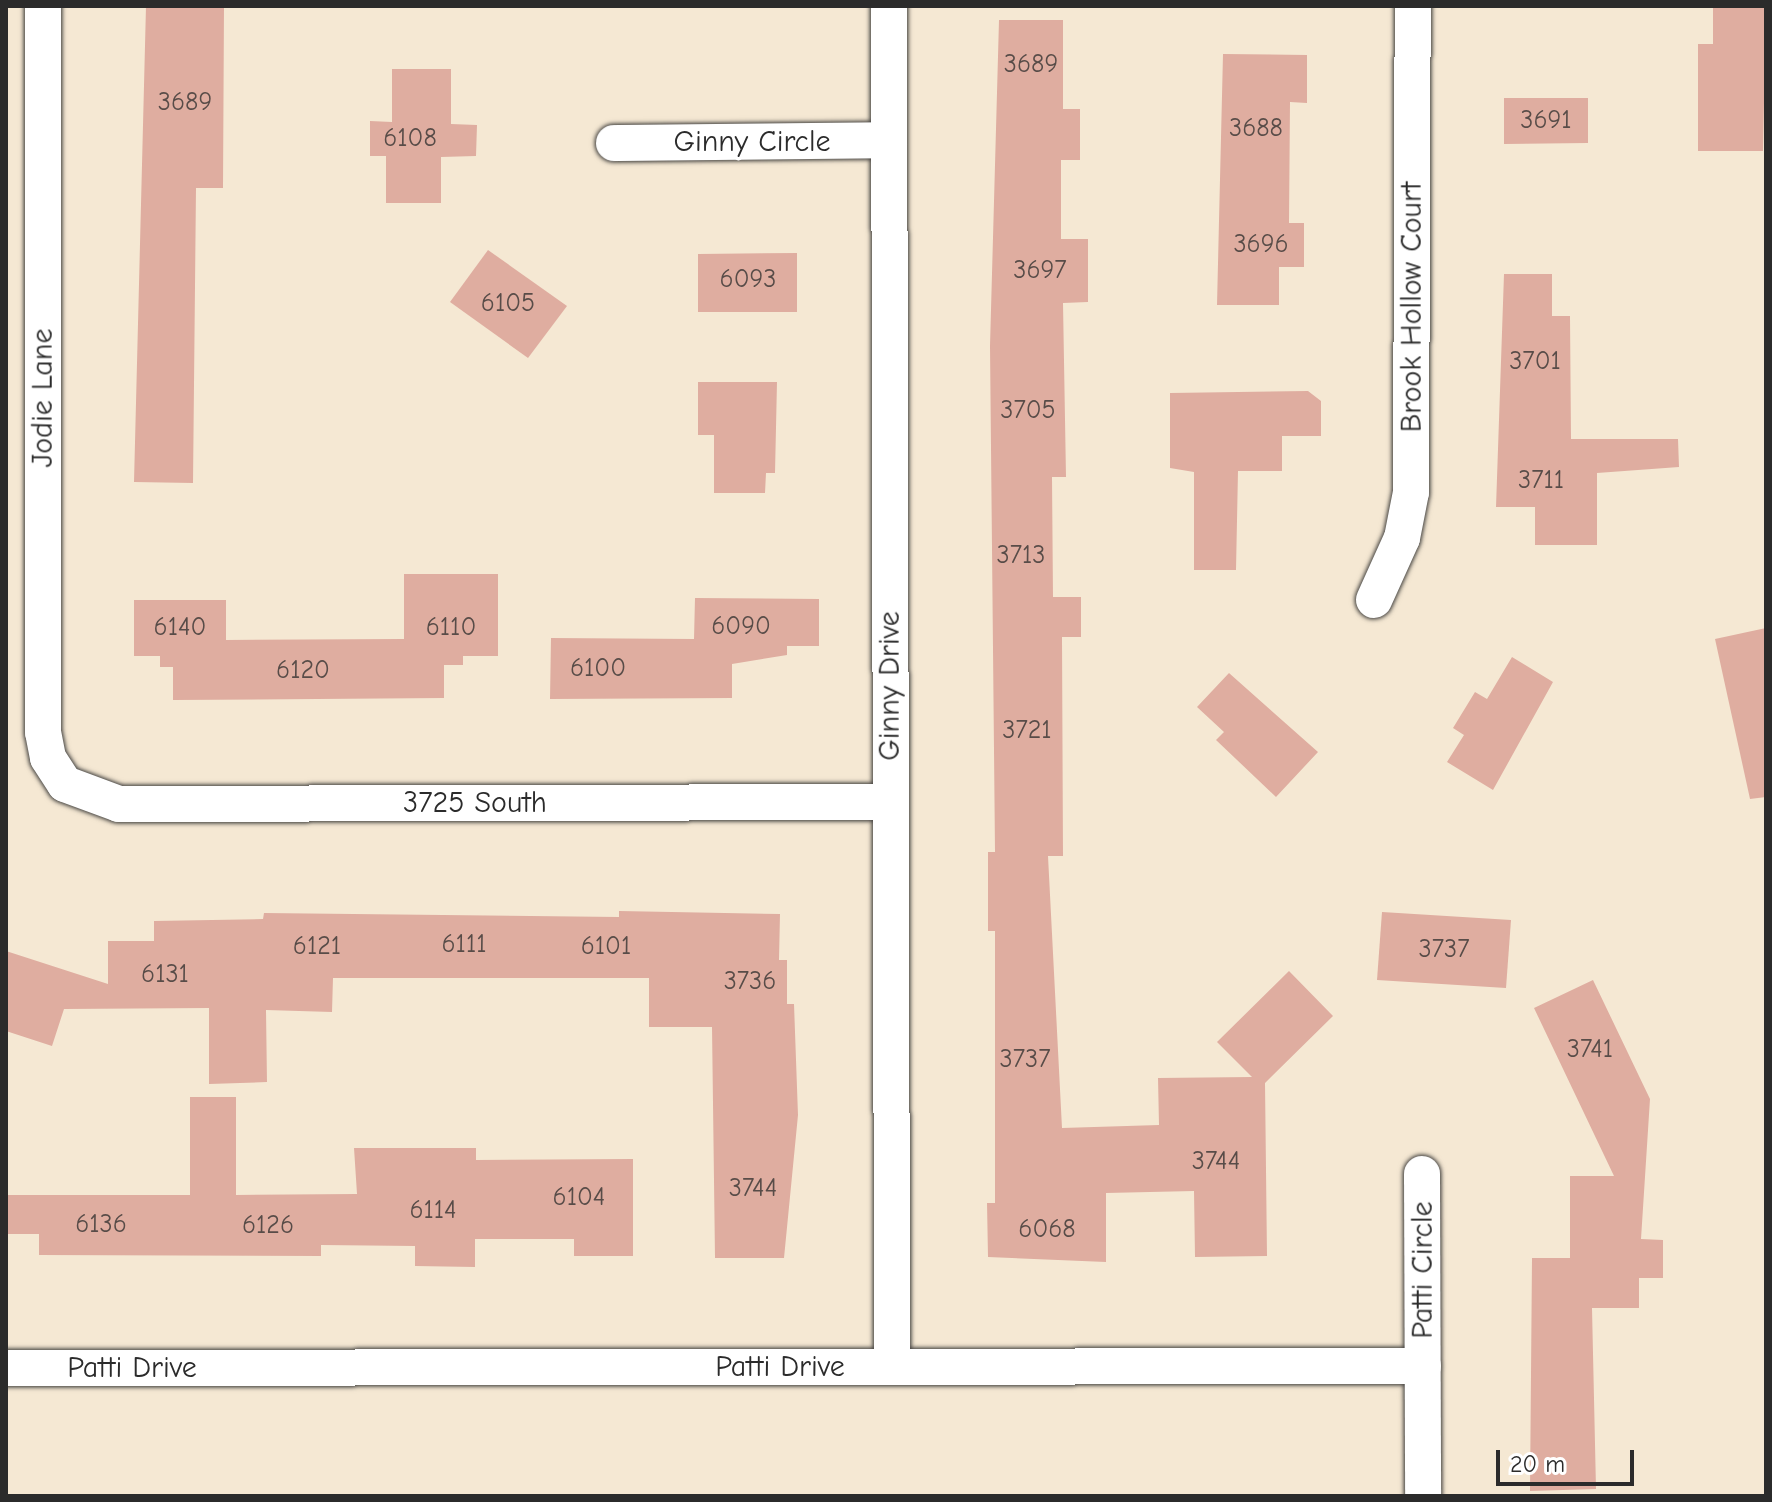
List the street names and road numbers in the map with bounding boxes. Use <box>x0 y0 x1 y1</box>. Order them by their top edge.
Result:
street label: Ginny Circle <box>673 124 831 160</box>
street label: Brook Hollow Court <box>1394 182 1430 432</box>
street label: Jodie Lane <box>25 329 61 467</box>
street label: Ginny Drive <box>872 611 908 761</box>
street label: 3725 South <box>403 785 547 821</box>
street label: Patti Circle <box>1405 1201 1441 1339</box>
street label: Patti Drive <box>715 1349 845 1385</box>
street label: Patti Drive <box>67 1350 197 1386</box>

